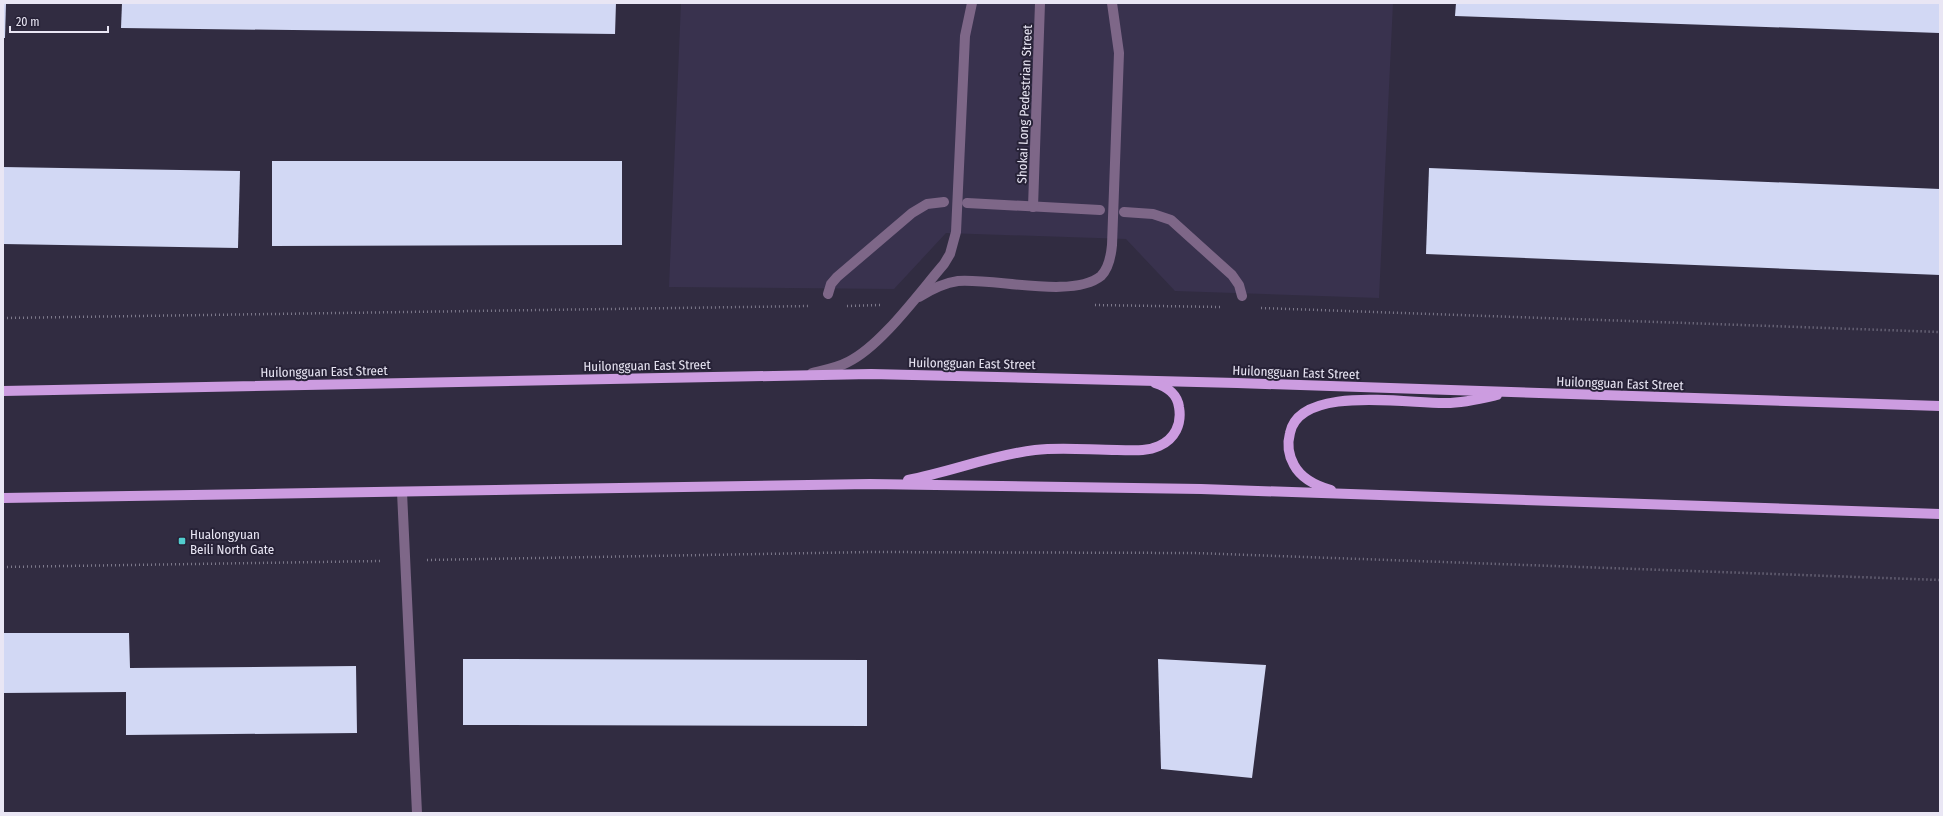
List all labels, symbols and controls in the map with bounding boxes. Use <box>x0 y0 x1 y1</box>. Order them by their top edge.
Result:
scale bar <box>10 8 108 34</box>
text: 20 m <box>16 15 40 29</box>
street label: Shokai Long Pedestrian Street <box>1014 24 1035 184</box>
street label: Huilongguan East Street <box>908 355 1036 372</box>
street label: Huilongguan East Street <box>583 357 711 374</box>
street label: Huilongguan East Street <box>260 363 388 380</box>
street label: Huilongguan East Street <box>1232 363 1361 382</box>
street label: Huilongguan East Street <box>1556 374 1685 393</box>
place label: Hualongyuan Beili North Gate <box>190 527 274 557</box>
marker: Hualongyuan Beili North Gate <box>177 536 187 546</box>

